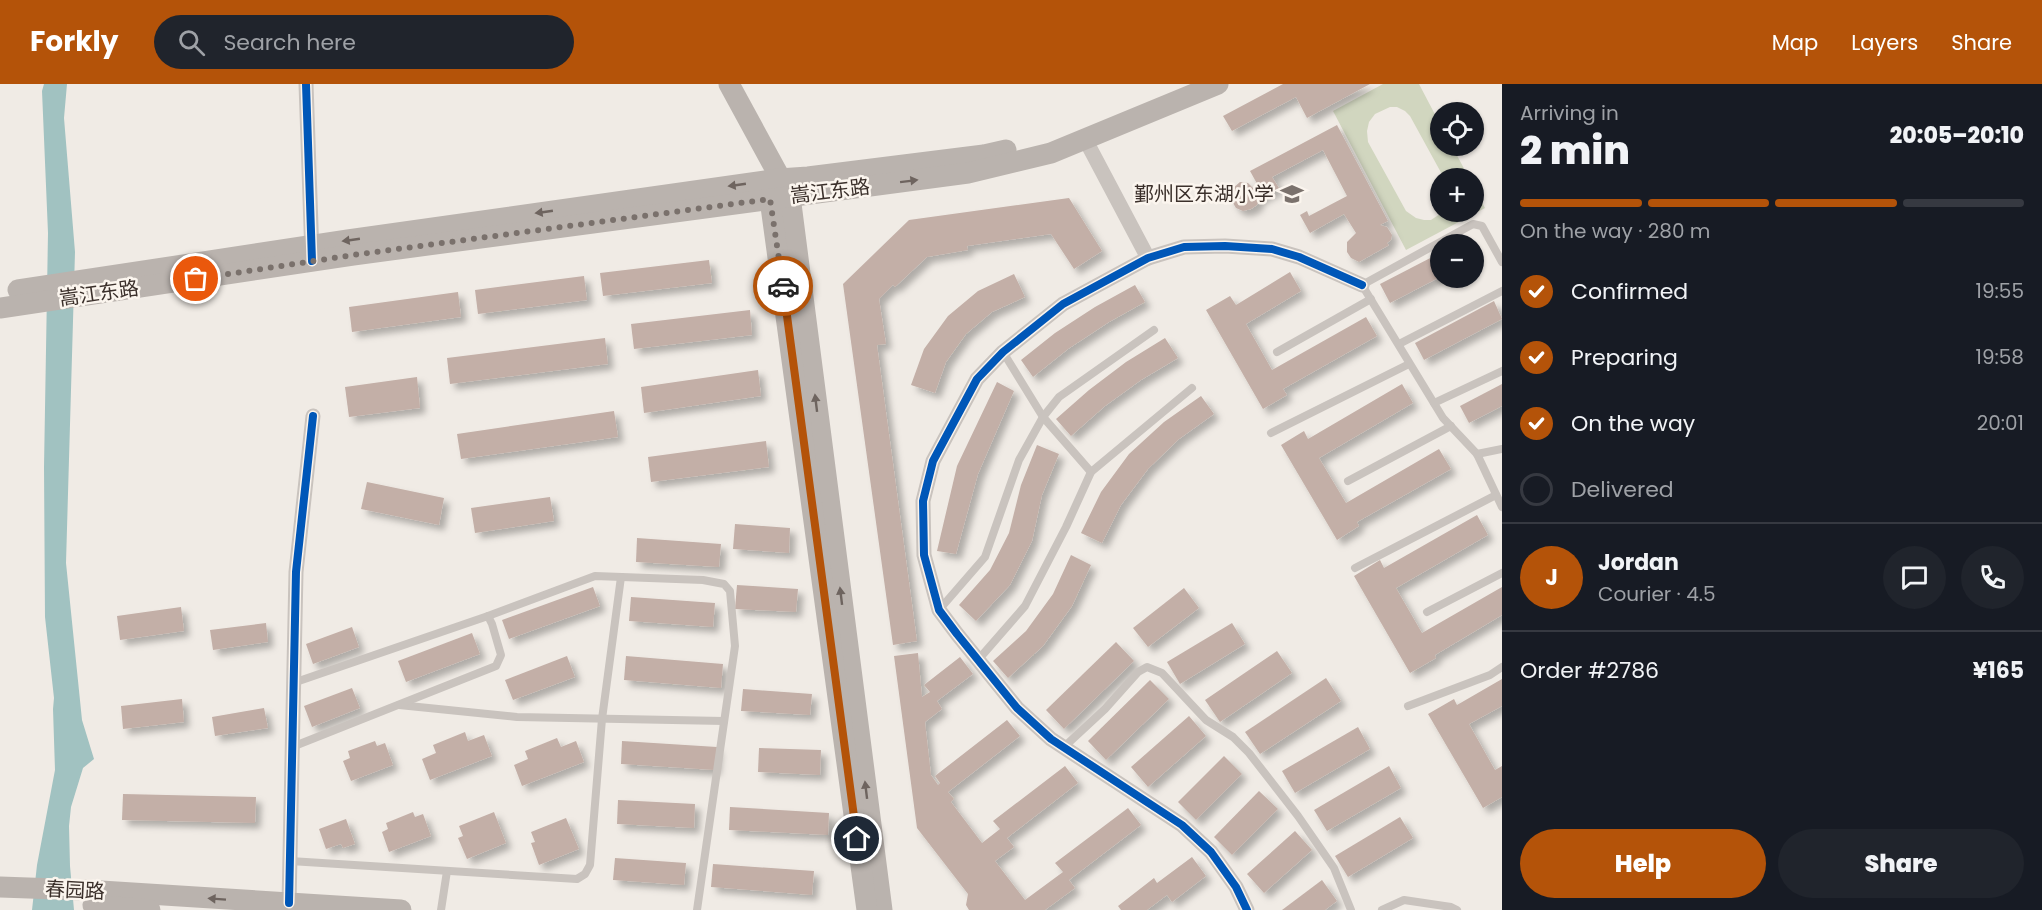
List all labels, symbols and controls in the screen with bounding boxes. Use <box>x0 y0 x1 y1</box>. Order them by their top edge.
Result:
search box <box>154 15 574 69</box>
text: Forkly <box>30 22 118 61</box>
icon: search <box>175 26 208 59</box>
text: Search here <box>223 27 356 58</box>
text: Map <box>1772 28 1818 57</box>
text: Layers <box>1851 28 1918 57</box>
text: Share <box>1951 28 2012 57</box>
text: Arriving in <box>1520 99 1619 127</box>
map controls <box>1430 102 1484 288</box>
button: locate <box>1430 102 1484 156</box>
text: 20:05–20:10 <box>1890 120 2024 151</box>
text: 2 min <box>1520 123 1630 178</box>
button: + <box>1430 168 1484 222</box>
street label: 嵩江东路 <box>789 172 871 210</box>
one-way arrow <box>899 176 918 185</box>
one-way arrow <box>728 180 747 189</box>
place label: 鄞州区东湖小学 <box>1134 180 1274 208</box>
school or university icon: 鄞州区东湖小学 <box>1279 181 1305 207</box>
one-way arrow <box>535 208 554 217</box>
text: On the way · 280 m <box>1520 217 1710 245</box>
button: − <box>1430 234 1484 288</box>
one-way arrow <box>342 236 361 245</box>
pin <box>170 253 221 304</box>
courier <box>753 256 813 316</box>
icon: bag <box>179 262 212 295</box>
icon: car <box>767 270 800 303</box>
street label: 嵩江东路 <box>57 274 141 312</box>
icon: check <box>1520 275 1553 308</box>
text: Confirmed <box>1571 276 1688 307</box>
text: 19:55 <box>1976 277 2024 305</box>
icon: check <box>1520 341 1553 374</box>
text: Preparing <box>1571 342 1678 373</box>
text: 19:58 <box>1976 343 2024 371</box>
one-way arrow <box>811 393 821 412</box>
icon: check <box>1520 407 1553 440</box>
text: On the way <box>1571 408 1695 439</box>
text: 20:01 <box>1977 409 2024 437</box>
text: Delivered <box>1571 474 1674 505</box>
button: chat <box>1883 546 1946 609</box>
button: phone <box>1961 546 2024 609</box>
text: Jordan <box>1598 547 1679 578</box>
text: J <box>1545 562 1558 593</box>
text: Courier · 4.5 <box>1598 580 1716 608</box>
one-way arrow <box>836 587 846 606</box>
text: Order #2786 <box>1520 655 1659 686</box>
text: ¥165 <box>1973 655 2024 686</box>
one-way arrow <box>861 780 871 799</box>
pin <box>831 813 882 864</box>
icon: home <box>840 822 873 855</box>
button: Help <box>1520 829 1766 898</box>
button: Share <box>1778 829 2024 898</box>
street label: 春园路 <box>44 874 106 906</box>
one-way arrow <box>207 894 226 903</box>

